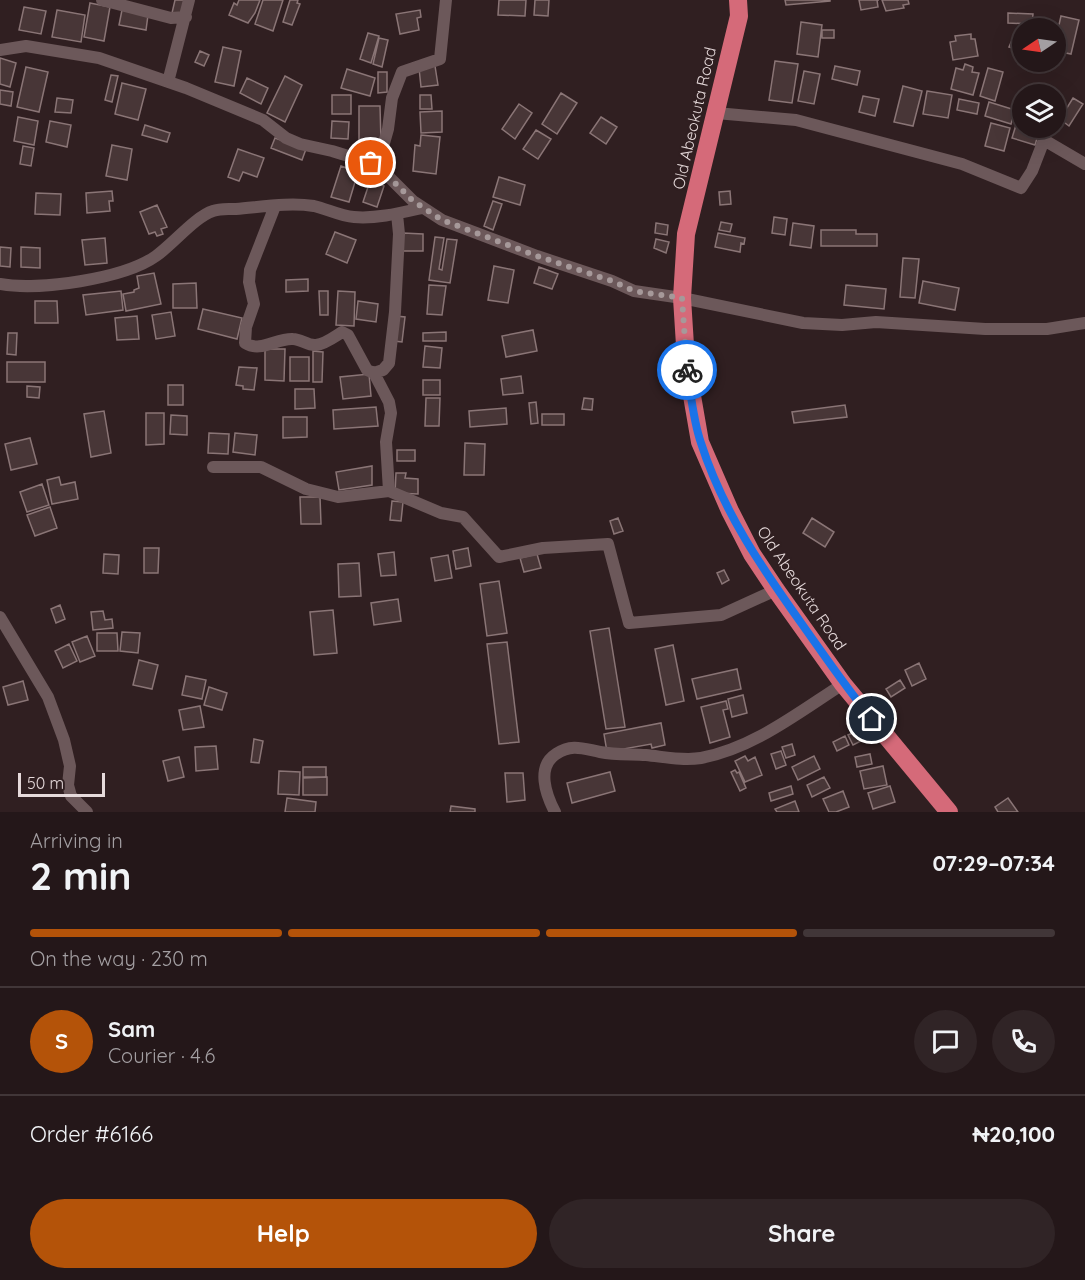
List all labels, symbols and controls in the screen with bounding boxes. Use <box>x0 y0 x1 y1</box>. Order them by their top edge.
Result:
north arrow <box>1012 18 1066 72</box>
map controls <box>1012 18 1066 138</box>
street label: Old Abeokuta Road <box>668 45 720 191</box>
button: layers <box>1012 84 1066 138</box>
pin <box>345 137 396 188</box>
icon: bag <box>354 146 387 179</box>
courier <box>657 340 717 400</box>
icon: bike <box>671 354 704 387</box>
street label: Old Abeokuta Road <box>753 522 851 654</box>
pin <box>846 693 897 744</box>
icon: home <box>855 702 888 735</box>
scale bar <box>18 770 105 798</box>
text: 50 m <box>27 773 64 793</box>
text: Arriving in <box>30 828 123 853</box>
text: 07:29–07:34 <box>932 849 1055 877</box>
text: 2 min <box>30 851 132 900</box>
text: On the way · 230 m <box>30 946 208 971</box>
button: chat <box>914 1010 977 1073</box>
button: phone <box>992 1010 1055 1073</box>
text: Sam <box>108 1015 155 1043</box>
text: S <box>55 1027 68 1055</box>
text: Courier · 4.6 <box>108 1043 215 1068</box>
text: Order #6166 <box>30 1120 153 1148</box>
text: ₦20,100 <box>973 1120 1055 1148</box>
button: Help <box>30 1199 537 1268</box>
button: Share <box>549 1199 1055 1268</box>

